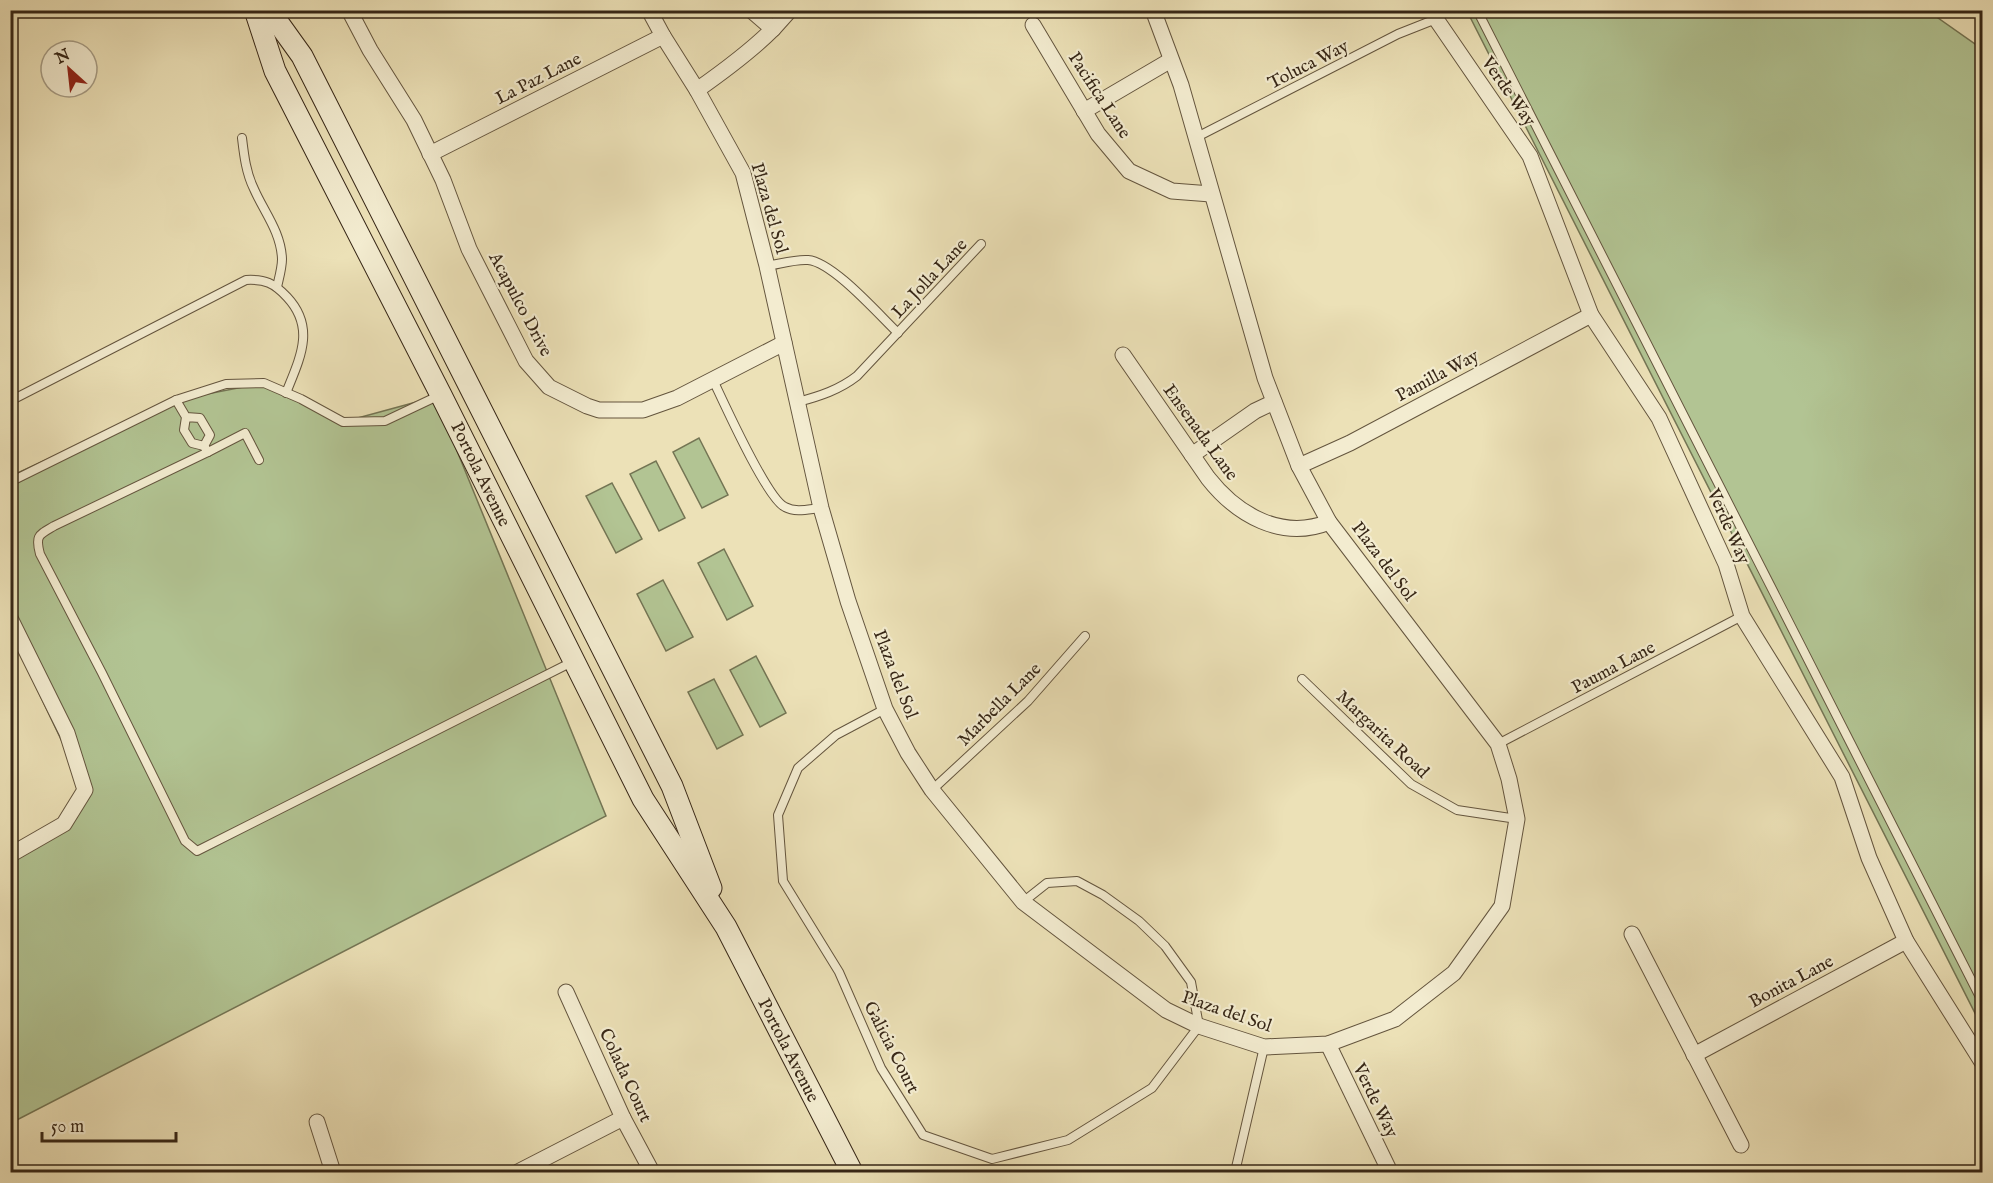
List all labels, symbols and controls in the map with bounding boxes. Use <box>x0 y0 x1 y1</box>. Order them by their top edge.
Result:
street label: Toluca Way <box>1265 35 1353 95</box>
north arrow <box>39 39 99 99</box>
text: N <box>51 45 74 70</box>
street label: La Paz Lane <box>492 48 585 111</box>
street label: Pacifica Lane <box>1062 48 1135 144</box>
street label: Verde Way <box>1475 52 1540 131</box>
street label: Plaza del Sol <box>745 160 793 257</box>
street label: La Jolla Lane <box>887 234 973 324</box>
street label: Acapulco Drive <box>482 248 557 361</box>
street label: Pamilla Way <box>1392 345 1483 408</box>
street label: Ensenada Lane <box>1157 380 1243 486</box>
street label: Portola Avenue <box>444 419 515 531</box>
street label: Verde Way <box>1700 484 1754 568</box>
street label: Plaza del Sol <box>1345 518 1420 606</box>
street label: Plaza del Sol <box>867 627 922 722</box>
street label: Pauma Lane <box>1568 637 1659 700</box>
street label: Marbella Lane <box>953 658 1047 752</box>
street label: Margarita Road <box>1331 686 1434 784</box>
street label: Bonita Lane <box>1746 951 1838 1014</box>
street label: Plaza del Sol <box>1178 986 1275 1039</box>
street label: Portola Avenue <box>752 995 824 1107</box>
street label: Galicia Court <box>858 998 924 1098</box>
street label: Colada Court <box>593 1025 656 1126</box>
street label: Verde Way <box>1346 1059 1403 1142</box>
scale bar <box>42 1105 176 1143</box>
text: 50 m <box>51 1116 84 1139</box>

